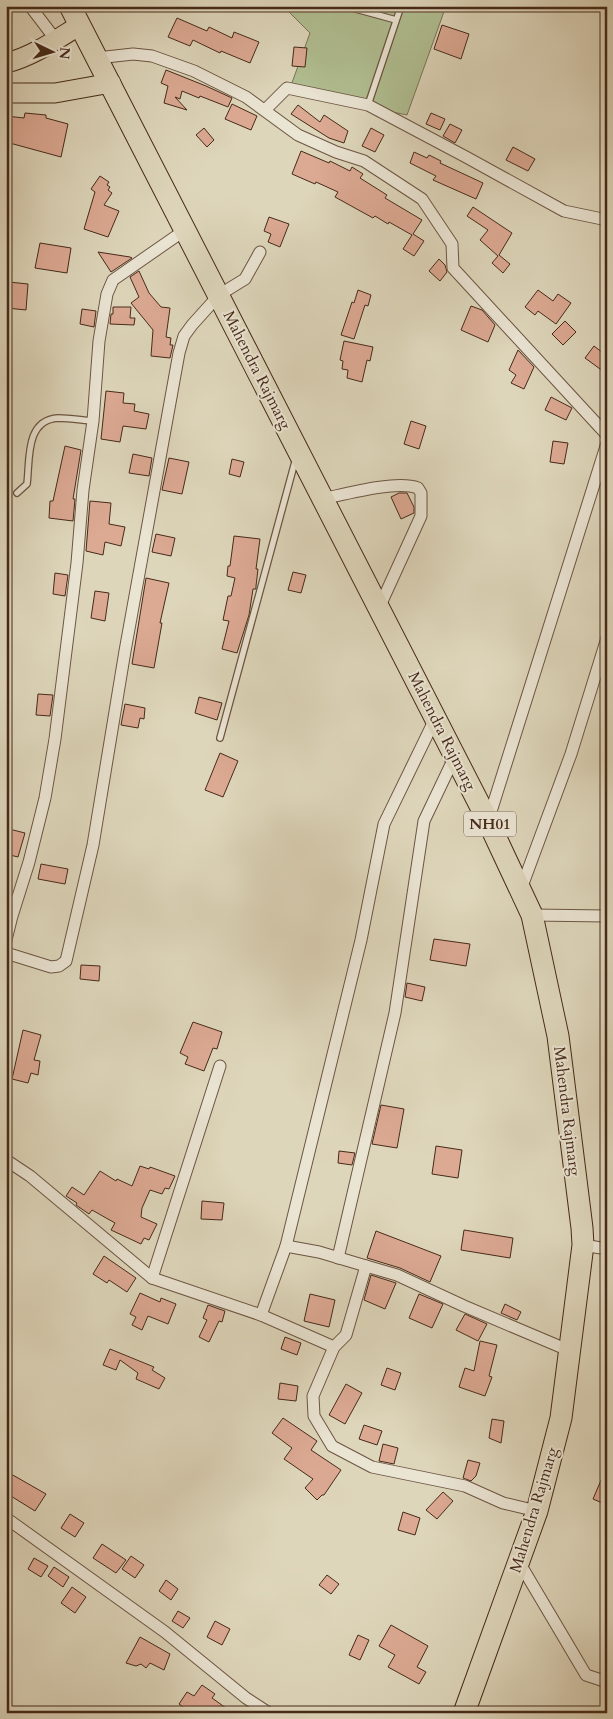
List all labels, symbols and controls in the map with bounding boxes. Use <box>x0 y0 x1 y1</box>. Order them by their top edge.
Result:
north arrow <box>28 28 78 78</box>
text: N <box>54 46 74 60</box>
street label: Mahendra Rajmarg <box>218 307 296 433</box>
street label: Mahendra Rajmarg <box>403 668 481 794</box>
road number: NH01 <box>464 812 516 836</box>
street label: Mahendra Rajmarg <box>548 1045 586 1177</box>
street label: Mahendra Rajmarg <box>504 1444 564 1576</box>

